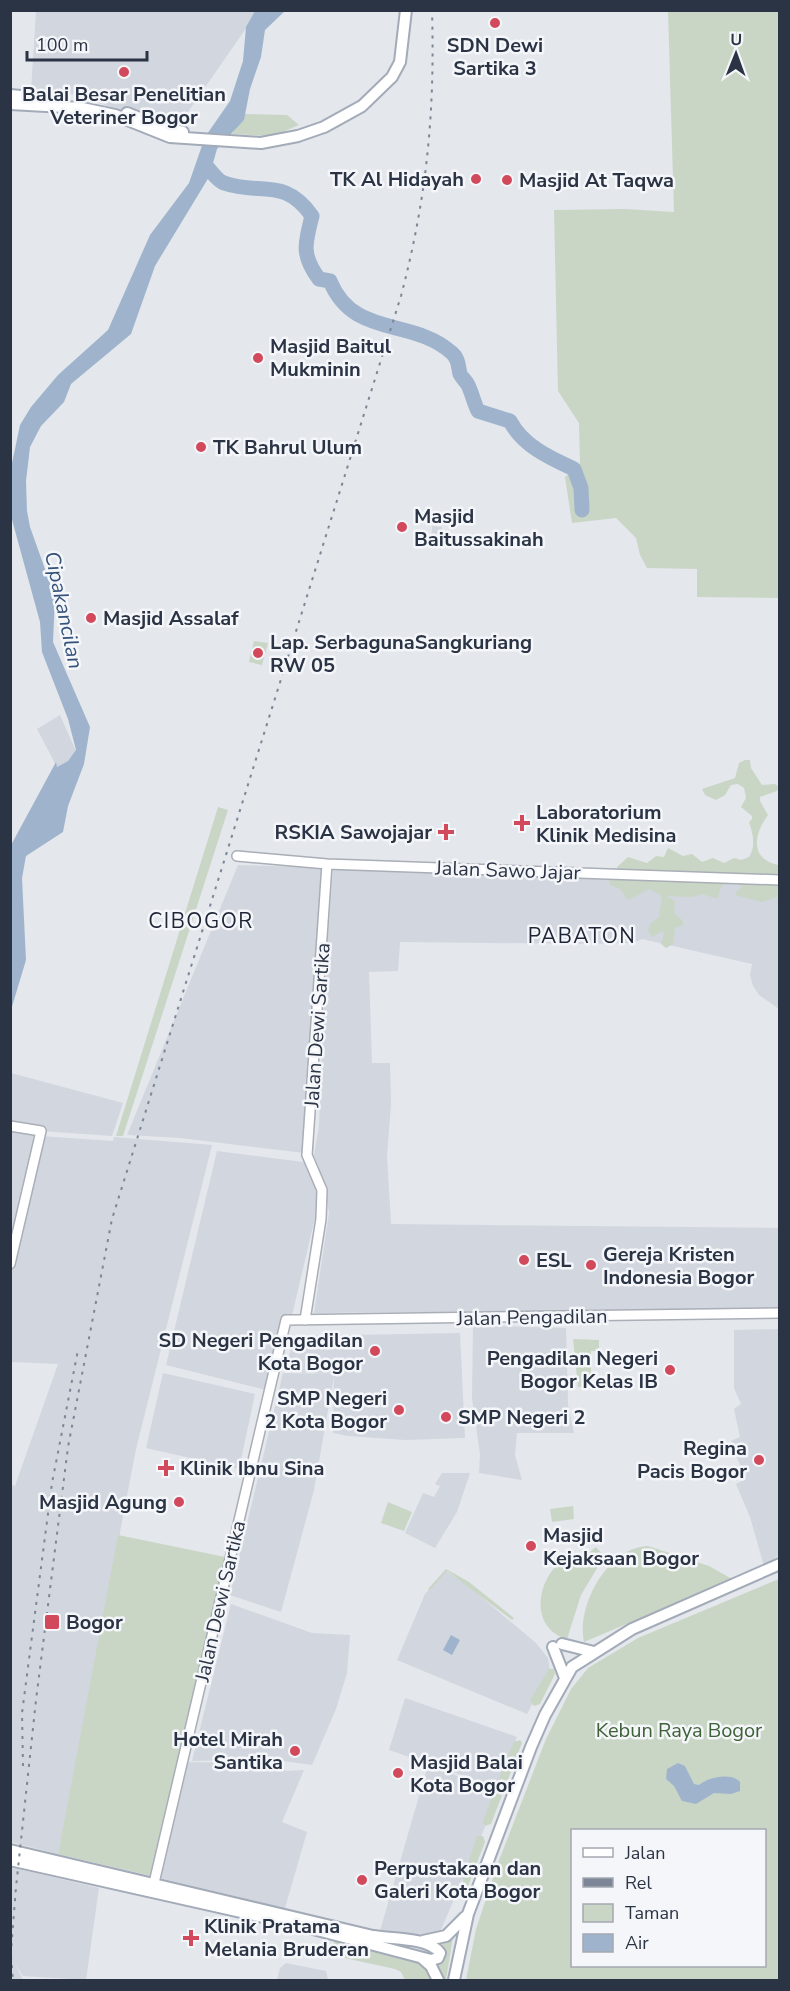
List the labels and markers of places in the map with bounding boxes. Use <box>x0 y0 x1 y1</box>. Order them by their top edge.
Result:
marker: SDN Dewi Sartika 3 <box>488 16 502 30</box>
place label: SDN Dewi Sartika 3 <box>447 32 543 82</box>
marker: Balai Besar Penelitian Veteriner Bogor <box>117 65 131 79</box>
place label: Balai Besar Penelitian Veteriner Bogor <box>22 81 226 131</box>
place label: TK Al Hidayah <box>330 166 464 193</box>
place label: Masjid At Taqwa <box>519 167 674 194</box>
marker: TK Al Hidayah <box>469 172 483 186</box>
marker: Masjid At Taqwa <box>500 173 514 187</box>
place label: Masjid Baitul Mukminin <box>270 333 392 383</box>
marker: Masjid Baitul Mukminin <box>251 351 265 365</box>
place label: TK Bahrul Ulum <box>213 434 362 461</box>
marker: TK Bahrul Ulum <box>194 440 208 454</box>
place label: Masjid Baitussakinah <box>414 503 544 553</box>
marker: Masjid Baitussakinah <box>395 520 409 534</box>
place label: Masjid Assalaf <box>103 605 239 632</box>
marker: Masjid Assalaf <box>84 611 98 625</box>
place label: Lap. SerbagunaSangkuriang RW 05 <box>270 629 532 679</box>
marker: Lap. SerbagunaSangkuriang RW 05 <box>251 646 265 660</box>
place label: Laboratorium Klinik Medisina <box>536 799 676 849</box>
marker: Laboratorium Klinik Medisina <box>513 814 531 832</box>
place label: RSKIA Sawojajar <box>275 819 432 846</box>
marker: RSKIA Sawojajar <box>437 823 455 841</box>
place label: Gereja Kristen Indonesia Bogor <box>603 1241 754 1291</box>
place label: ESL <box>536 1247 572 1274</box>
marker: ESL <box>517 1253 531 1267</box>
marker: Gereja Kristen Indonesia Bogor <box>584 1258 598 1272</box>
place label: SD Negeri Pengadilan Kota Bogor <box>158 1327 363 1377</box>
marker: SD Negeri Pengadilan Kota Bogor <box>368 1344 382 1358</box>
place label: Pengadilan Negeri Bogor Kelas IB <box>487 1345 658 1395</box>
marker: Pengadilan Negeri Bogor Kelas IB <box>663 1363 677 1377</box>
place label: SMP Negeri 2 Kota Bogor <box>264 1385 387 1435</box>
marker: SMP Negeri 2 Kota Bogor <box>392 1403 406 1417</box>
place label: SMP Negeri 2 <box>458 1404 585 1431</box>
marker: SMP Negeri 2 <box>439 1410 453 1424</box>
place label: Regina Pacis Bogor <box>637 1435 747 1485</box>
marker: Regina Pacis Bogor <box>752 1453 766 1467</box>
place label: Klinik Ibnu Sina <box>180 1455 324 1482</box>
marker: Klinik Ibnu Sina <box>157 1459 175 1477</box>
place label: Masjid Agung <box>39 1489 167 1516</box>
marker: Masjid Agung <box>172 1495 186 1509</box>
place label: Masjid Kejaksaan Bogor <box>543 1522 699 1572</box>
marker: Masjid Kejaksaan Bogor <box>524 1539 538 1553</box>
place label: Bogor <box>66 1609 123 1636</box>
marker: Bogor <box>43 1613 61 1631</box>
place label: Hotel Mirah Santika <box>173 1726 283 1776</box>
marker: Hotel Mirah Santika <box>288 1744 302 1758</box>
place label: Masjid Balai Kota Bogor <box>410 1749 523 1799</box>
marker: Masjid Balai Kota Bogor <box>391 1766 405 1780</box>
place label: Perpustakaan dan Galeri Kota Bogor <box>374 1855 541 1905</box>
marker: Perpustakaan dan Galeri Kota Bogor <box>355 1873 369 1887</box>
place label: Klinik Pratama Melania Bruderan <box>204 1913 369 1963</box>
marker: Klinik Pratama Melania Bruderan <box>182 1929 200 1947</box>

